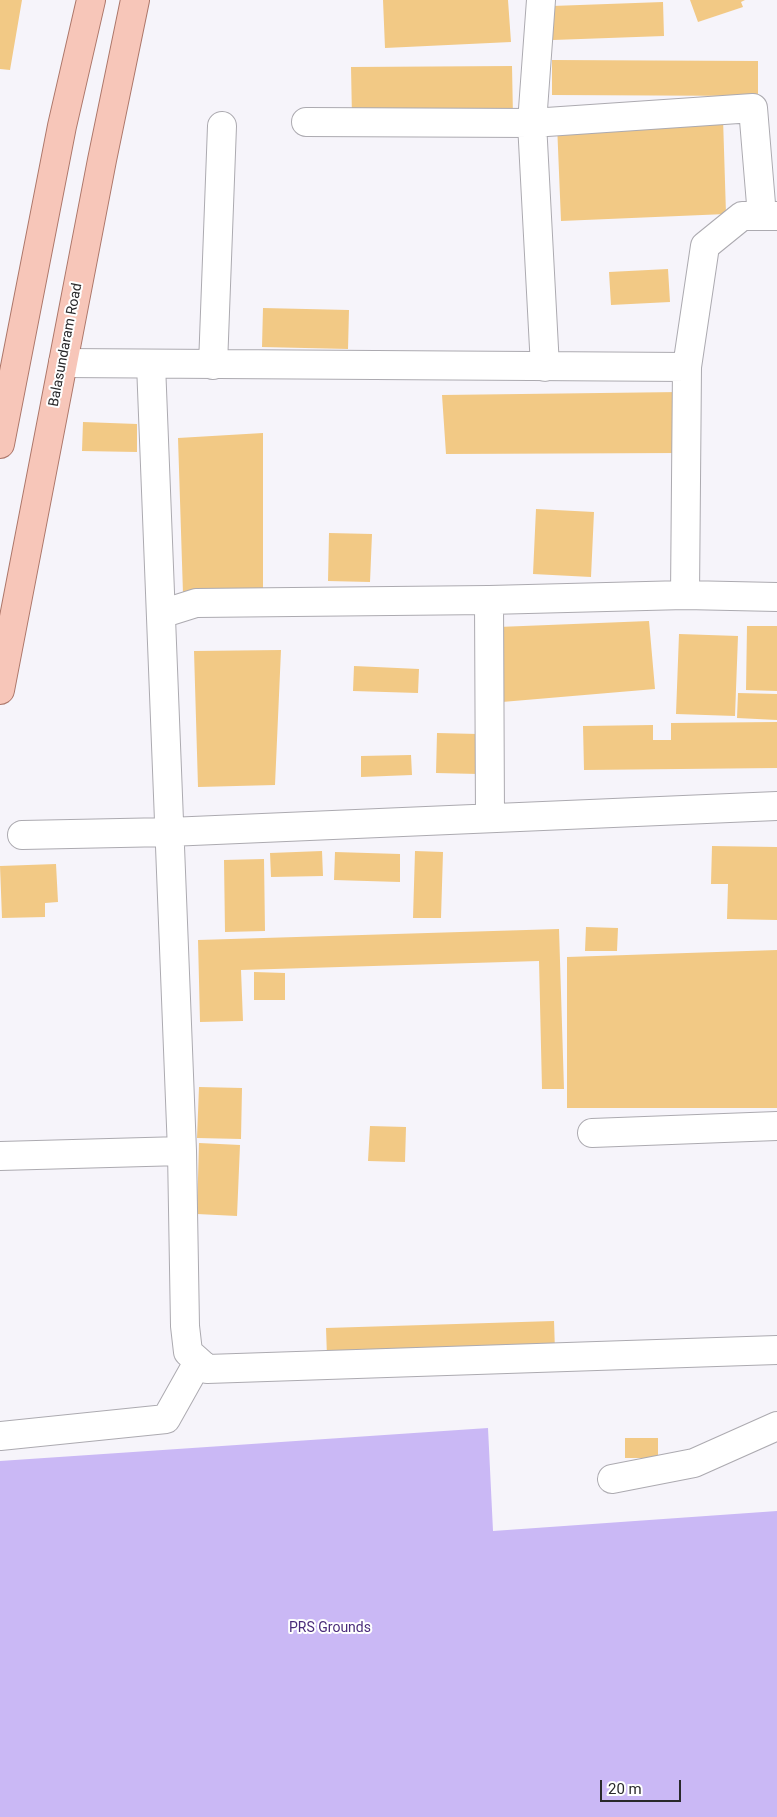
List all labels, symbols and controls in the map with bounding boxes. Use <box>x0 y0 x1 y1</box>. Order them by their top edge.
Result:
street label: Balasundaram Road <box>46 282 86 408</box>
park label: PRS Grounds <box>289 1620 371 1636</box>
scale bar <box>602 1770 683 1802</box>
text: 20 m <box>608 1780 642 1798</box>

